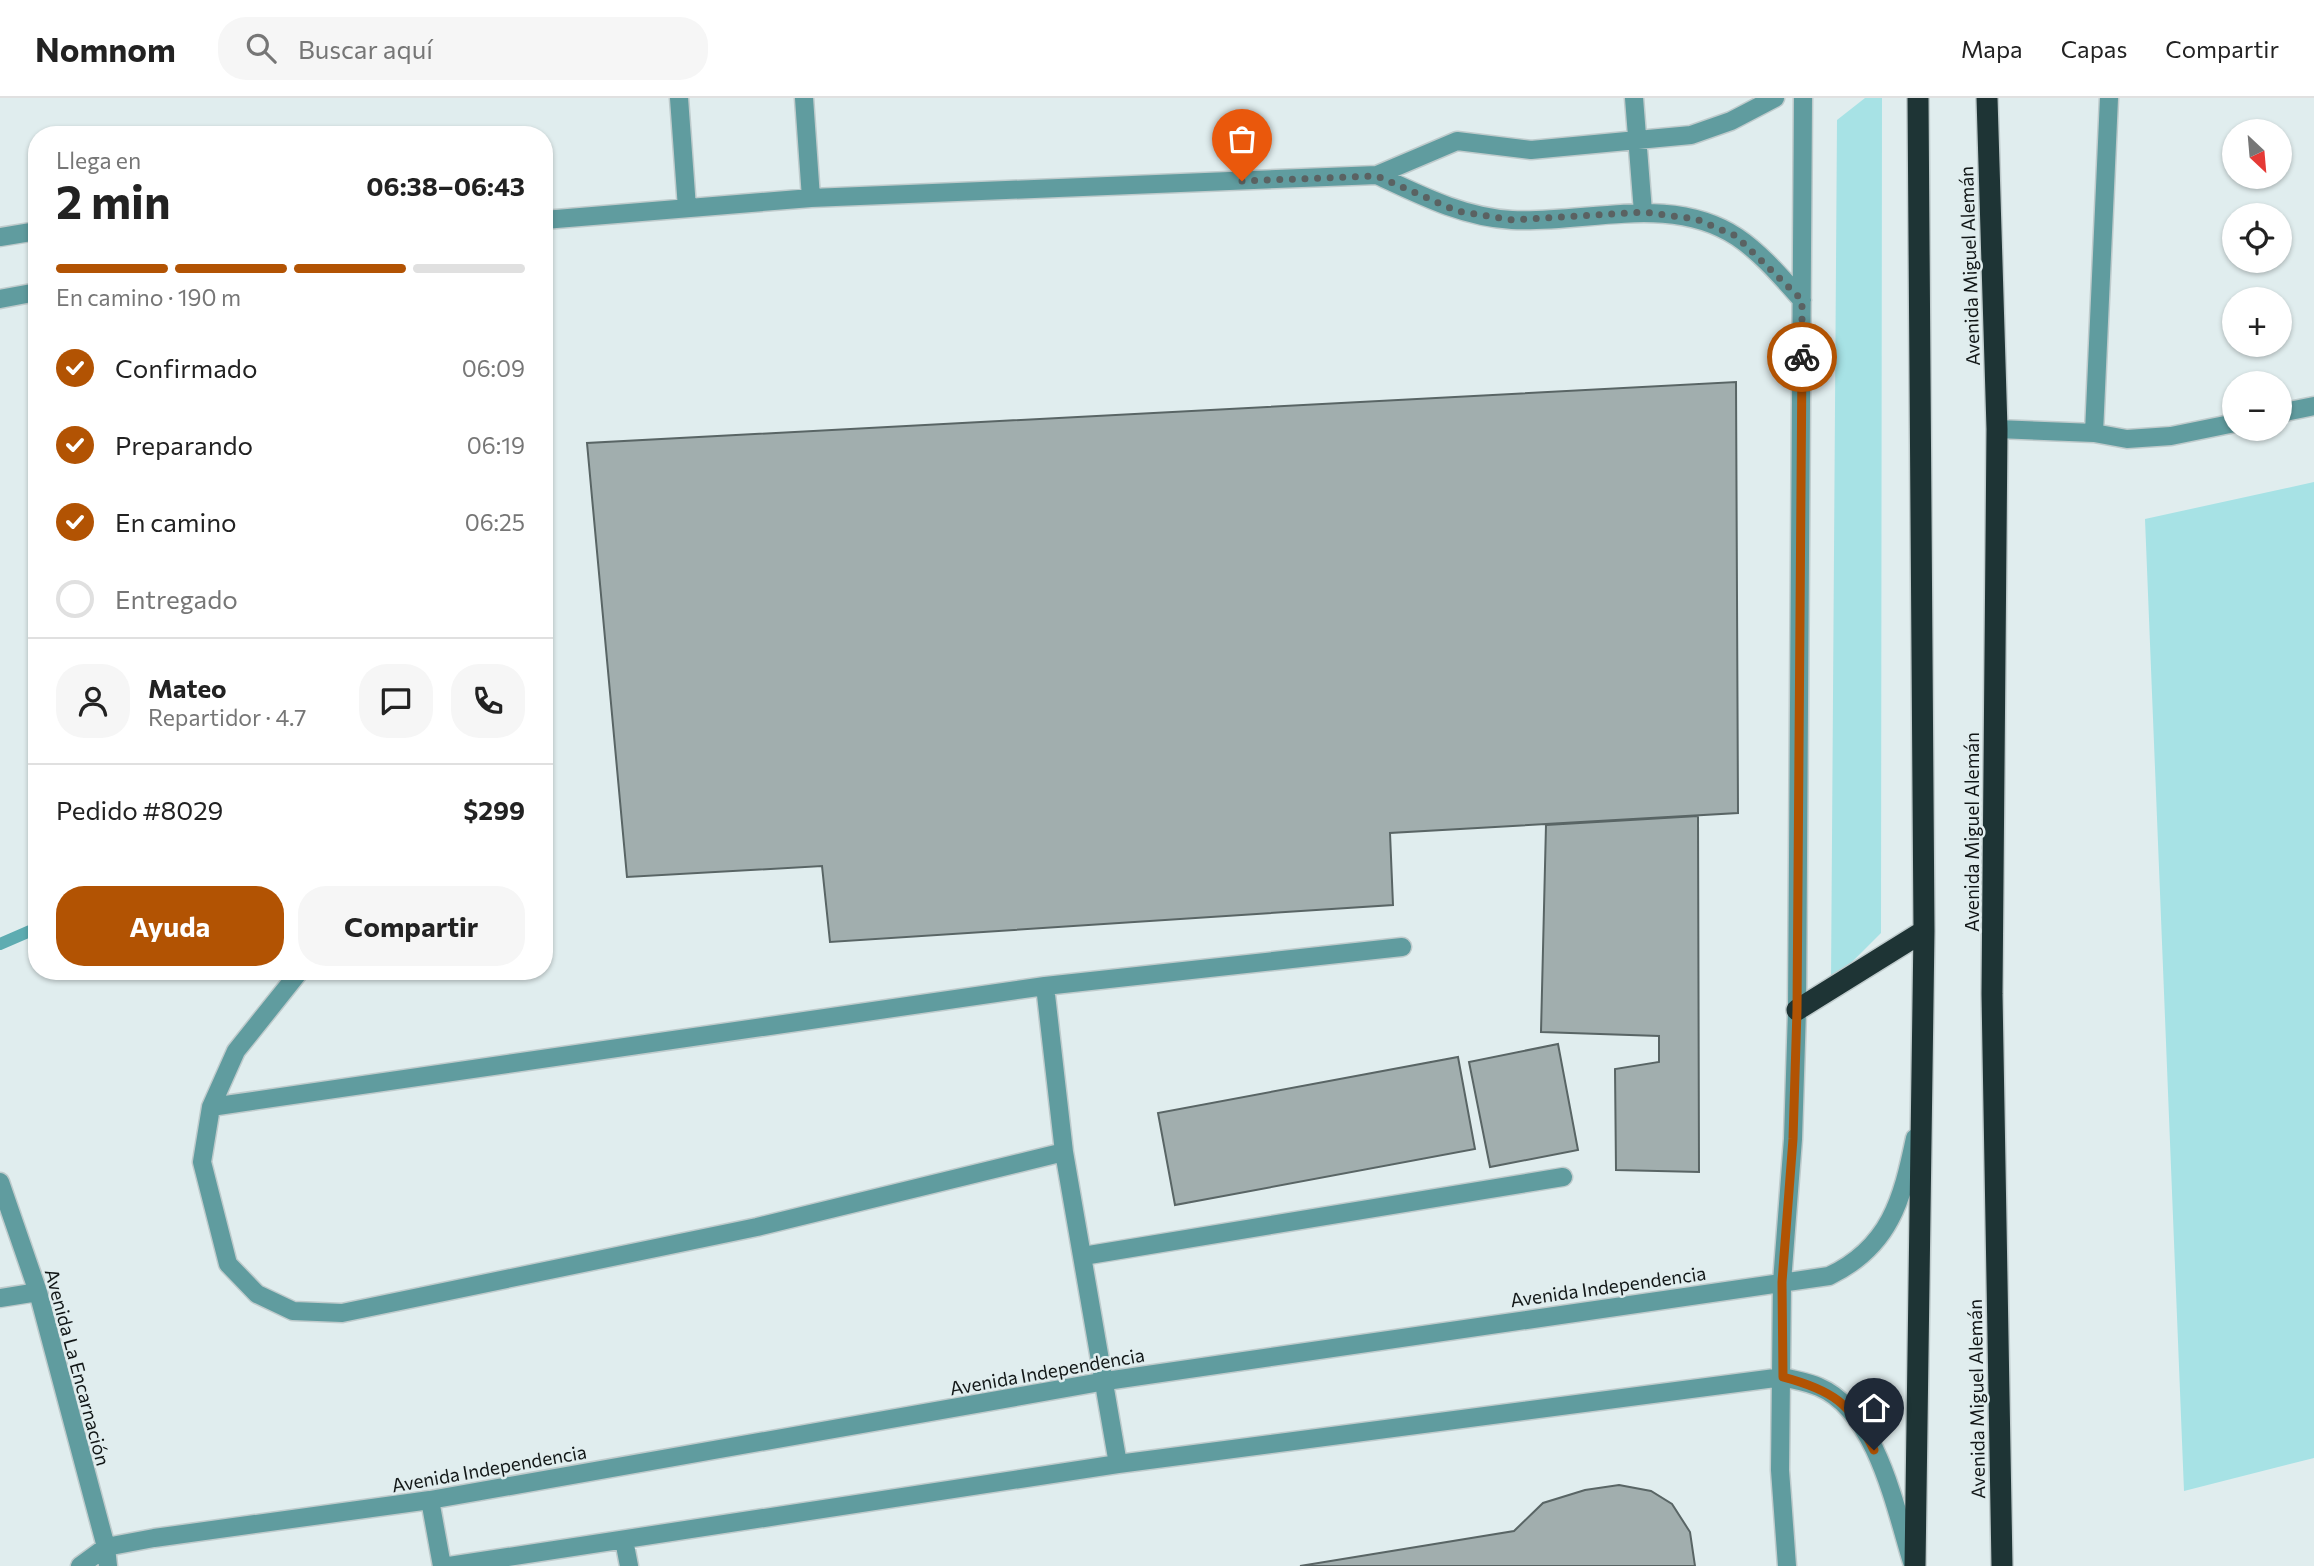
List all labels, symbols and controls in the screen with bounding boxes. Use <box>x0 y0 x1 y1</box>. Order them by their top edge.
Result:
search box <box>218 17 708 80</box>
text: Nomnom <box>35 28 176 69</box>
icon: search <box>242 29 280 67</box>
text: Buscar aquí <box>298 33 433 64</box>
text: Mapa <box>1961 34 2023 63</box>
text: Capas <box>2061 34 2127 63</box>
text: Compartir <box>2165 34 2279 63</box>
pin <box>1212 109 1272 181</box>
north arrow <box>2222 119 2292 189</box>
map controls <box>2222 119 2292 441</box>
icon: bag <box>1223 120 1261 158</box>
text: Llega en <box>56 146 141 174</box>
street label: Avenida Miguel Alemán <box>1954 166 1984 366</box>
text: 06:38–06:43 <box>366 170 525 201</box>
text: 2 min <box>56 172 171 228</box>
button: locate <box>2222 203 2292 273</box>
text: En camino · 190 m <box>56 283 241 311</box>
button: + <box>2222 287 2292 357</box>
courier <box>1767 322 1837 392</box>
icon: bike <box>1783 338 1821 376</box>
icon: check <box>56 349 94 387</box>
text: Confirmado <box>115 352 257 383</box>
text: 06:09 <box>462 354 525 382</box>
button: − <box>2222 371 2292 441</box>
icon: check <box>56 426 94 464</box>
text: Preparando <box>115 429 253 460</box>
text: 06:19 <box>467 431 525 459</box>
icon: check <box>56 503 94 541</box>
text: En camino <box>115 506 237 537</box>
text: 06:25 <box>465 508 525 536</box>
text: Entregado <box>115 583 238 614</box>
button: person <box>56 664 130 738</box>
button: chat <box>359 664 433 738</box>
button: phone <box>451 664 525 738</box>
text: Mateo <box>148 672 227 703</box>
text: Repartidor · 4.7 <box>148 703 306 731</box>
street label: Avenida Miguel Alemán <box>1960 732 1983 932</box>
text: Pedido #8029 <box>56 794 223 825</box>
text: $299 <box>463 794 525 825</box>
button: Ayuda <box>56 886 284 966</box>
button: Compartir <box>298 886 525 966</box>
street label: Avenida Independencia <box>1509 1261 1707 1311</box>
street label: Avenida La Encarnación <box>41 1266 115 1468</box>
street label: Avenida Miguel Alemán <box>1963 1299 1989 1499</box>
street label: Avenida Independencia <box>948 1343 1146 1399</box>
pin <box>1844 1378 1904 1450</box>
icon: home <box>1855 1389 1893 1427</box>
street label: Avenida Independencia <box>390 1440 588 1496</box>

